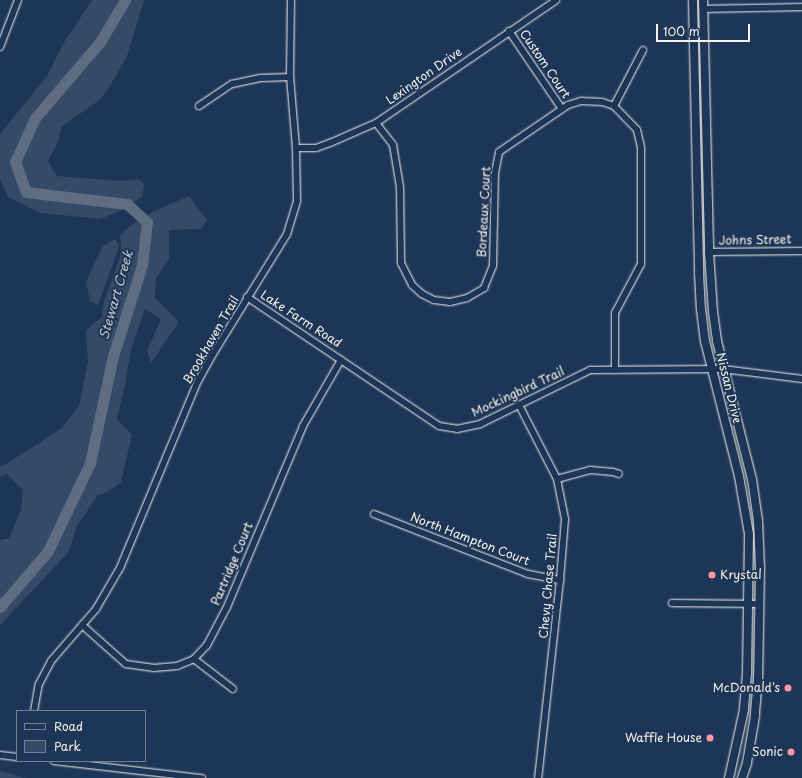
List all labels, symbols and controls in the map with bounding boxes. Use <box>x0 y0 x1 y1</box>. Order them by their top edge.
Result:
scale bar <box>658 16 752 42</box>
text: 100 m <box>663 22 700 40</box>
street label: Custom Court <box>517 27 573 101</box>
street label: Lexington Drive <box>383 45 465 107</box>
street label: Bordeaux Court <box>474 166 494 258</box>
street label: Johns Street <box>718 232 792 248</box>
water label: Stewart Creek <box>96 248 136 342</box>
street label: Lake Farm Road <box>257 287 345 351</box>
street label: Brookhaven Trail <box>180 293 242 387</box>
street label: Nissan Drive <box>713 351 745 425</box>
street label: Mockingbird Trail <box>469 364 567 420</box>
street label: North Hampton Court <box>408 509 532 569</box>
street label: Partridge Court <box>208 520 256 608</box>
street label: Chevy Chase Trail <box>536 533 560 639</box>
place label: Krystal <box>720 568 762 582</box>
marker: Krystal <box>707 570 717 580</box>
place label: McDonald's <box>713 681 780 695</box>
marker: McDonald's <box>783 683 793 693</box>
legend <box>16 710 146 762</box>
text: Road <box>54 717 83 735</box>
place label: Waffle House <box>624 731 702 745</box>
marker: Waffle House <box>705 733 715 743</box>
text: Park <box>54 737 81 755</box>
place label: Sonic <box>752 745 783 759</box>
marker: Sonic <box>786 747 796 757</box>

